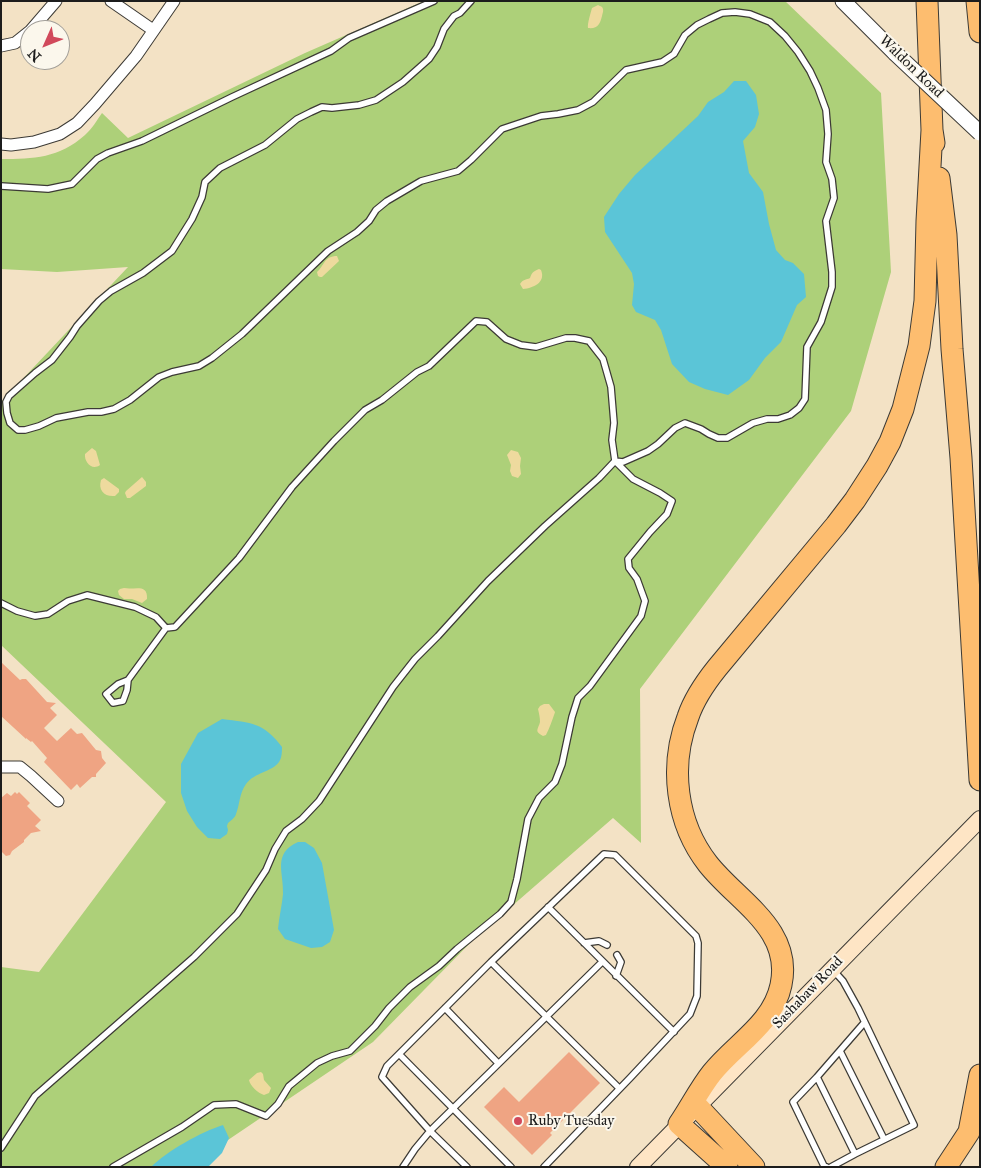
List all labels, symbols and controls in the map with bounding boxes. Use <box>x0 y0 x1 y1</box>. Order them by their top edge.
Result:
north arrow <box>20 20 70 70</box>
street label: Waldon Road <box>875 32 947 102</box>
text: N <box>24 45 45 65</box>
street label: Sashabaw Road <box>769 953 847 1033</box>
place label: Ruby Tuesday <box>528 1112 614 1130</box>
marker: Ruby Tuesday <box>512 1115 524 1127</box>

